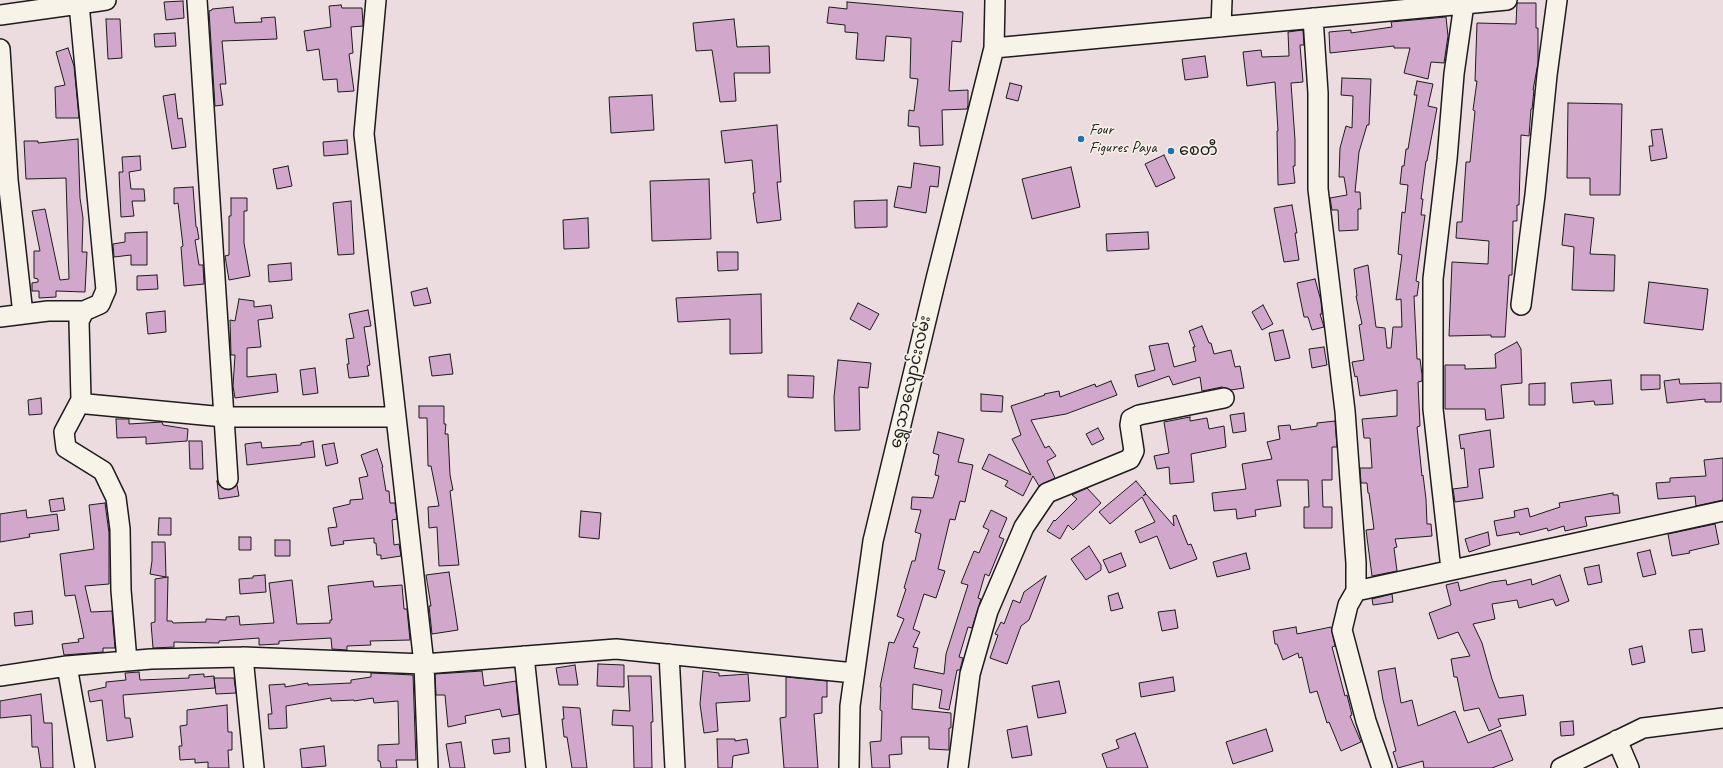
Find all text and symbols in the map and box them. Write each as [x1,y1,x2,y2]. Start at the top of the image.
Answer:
place label: Four Figures Paya [1089,120,1157,158]
marker: Four Figures Paya [1076,134,1086,144]
place label: စေတီ [1179,141,1218,161]
marker: စေတီ [1166,146,1176,156]
street label: ရွှေသာလျောင်းလမ်း [886,314,936,450]

